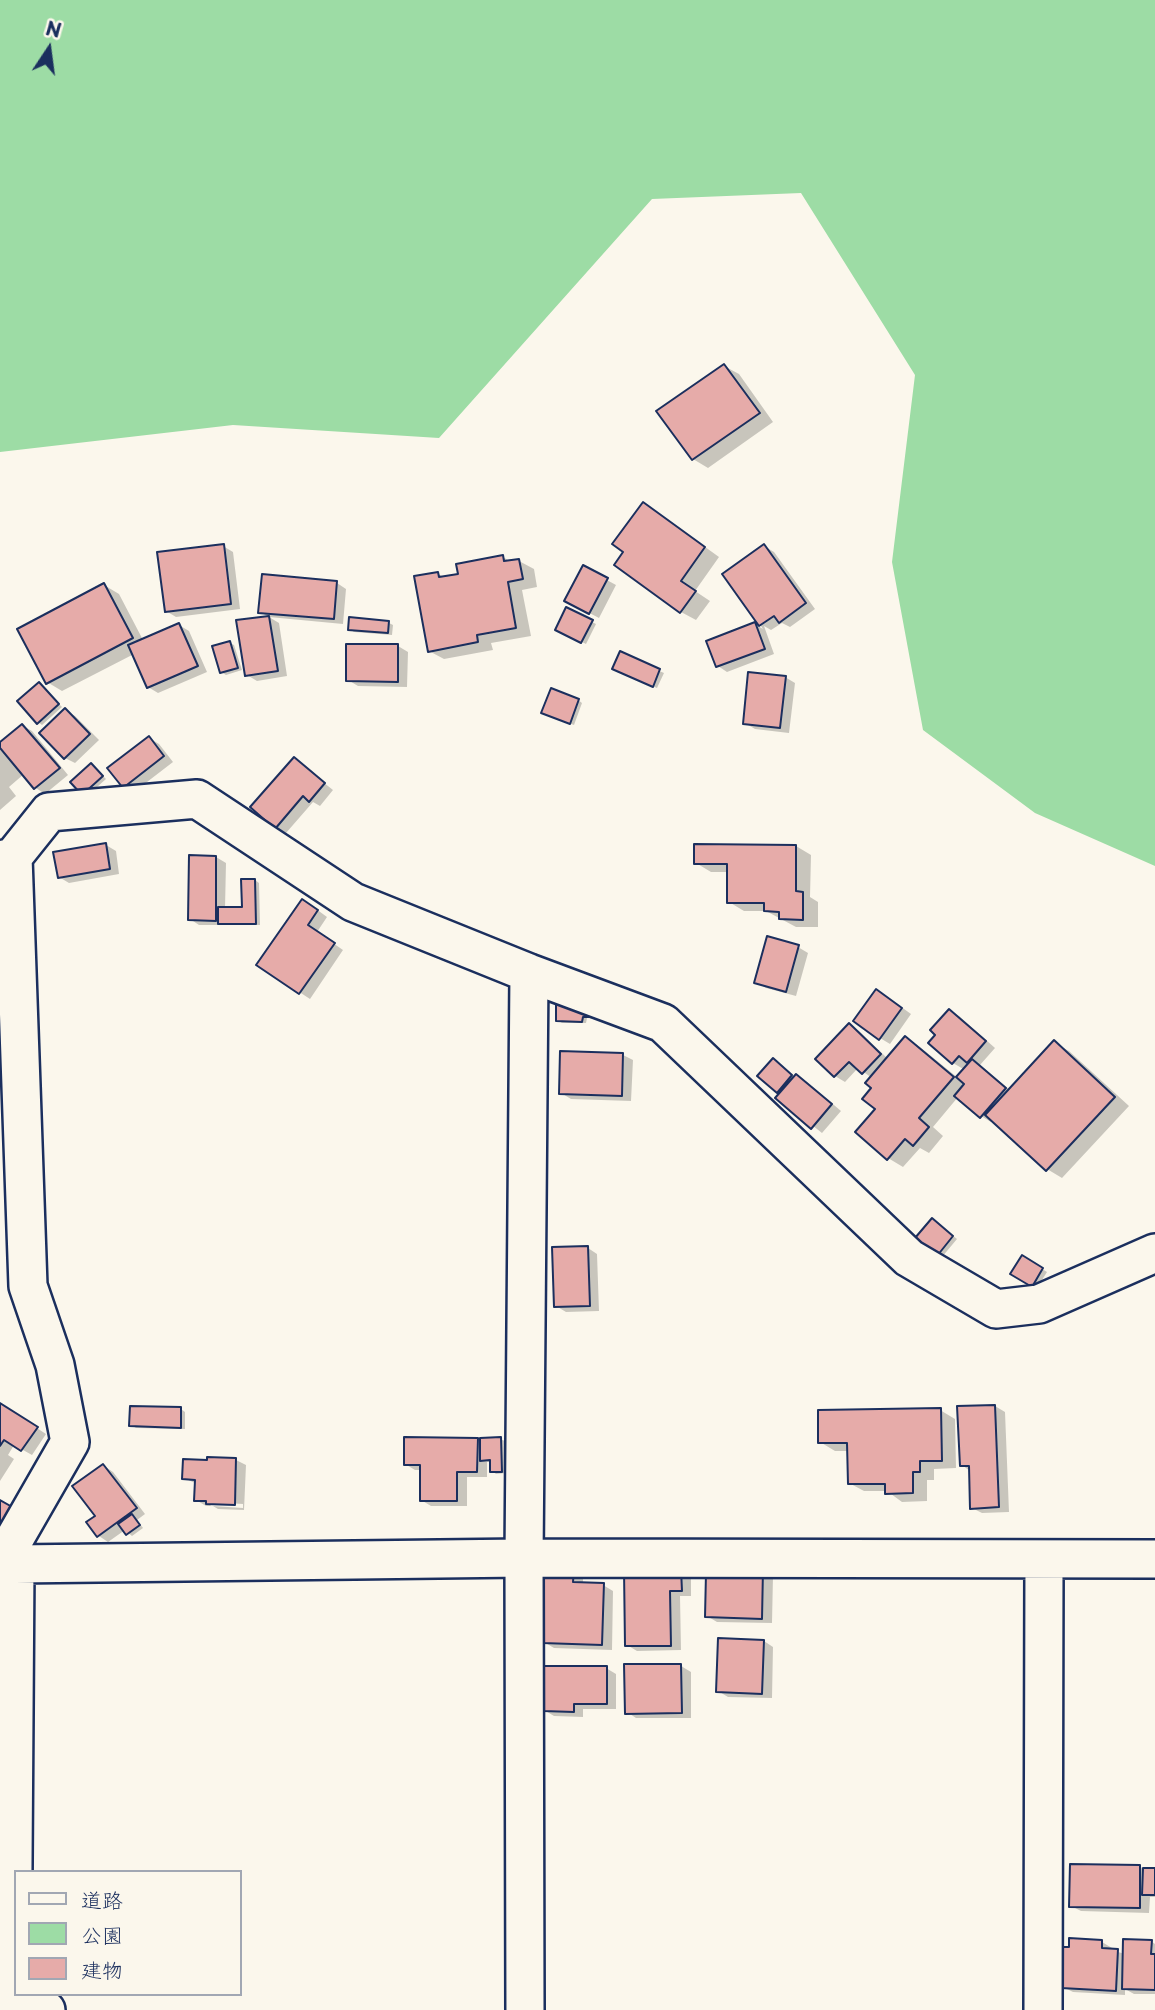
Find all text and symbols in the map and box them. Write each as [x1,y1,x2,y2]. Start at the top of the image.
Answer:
text: N [43,13,64,44]
north arrow [14,14,84,84]
legend [14,1870,242,1996]
text: 道路 [81,1883,123,1915]
text: 公園 [81,1918,123,1950]
text: 建物 [81,1953,123,1985]

